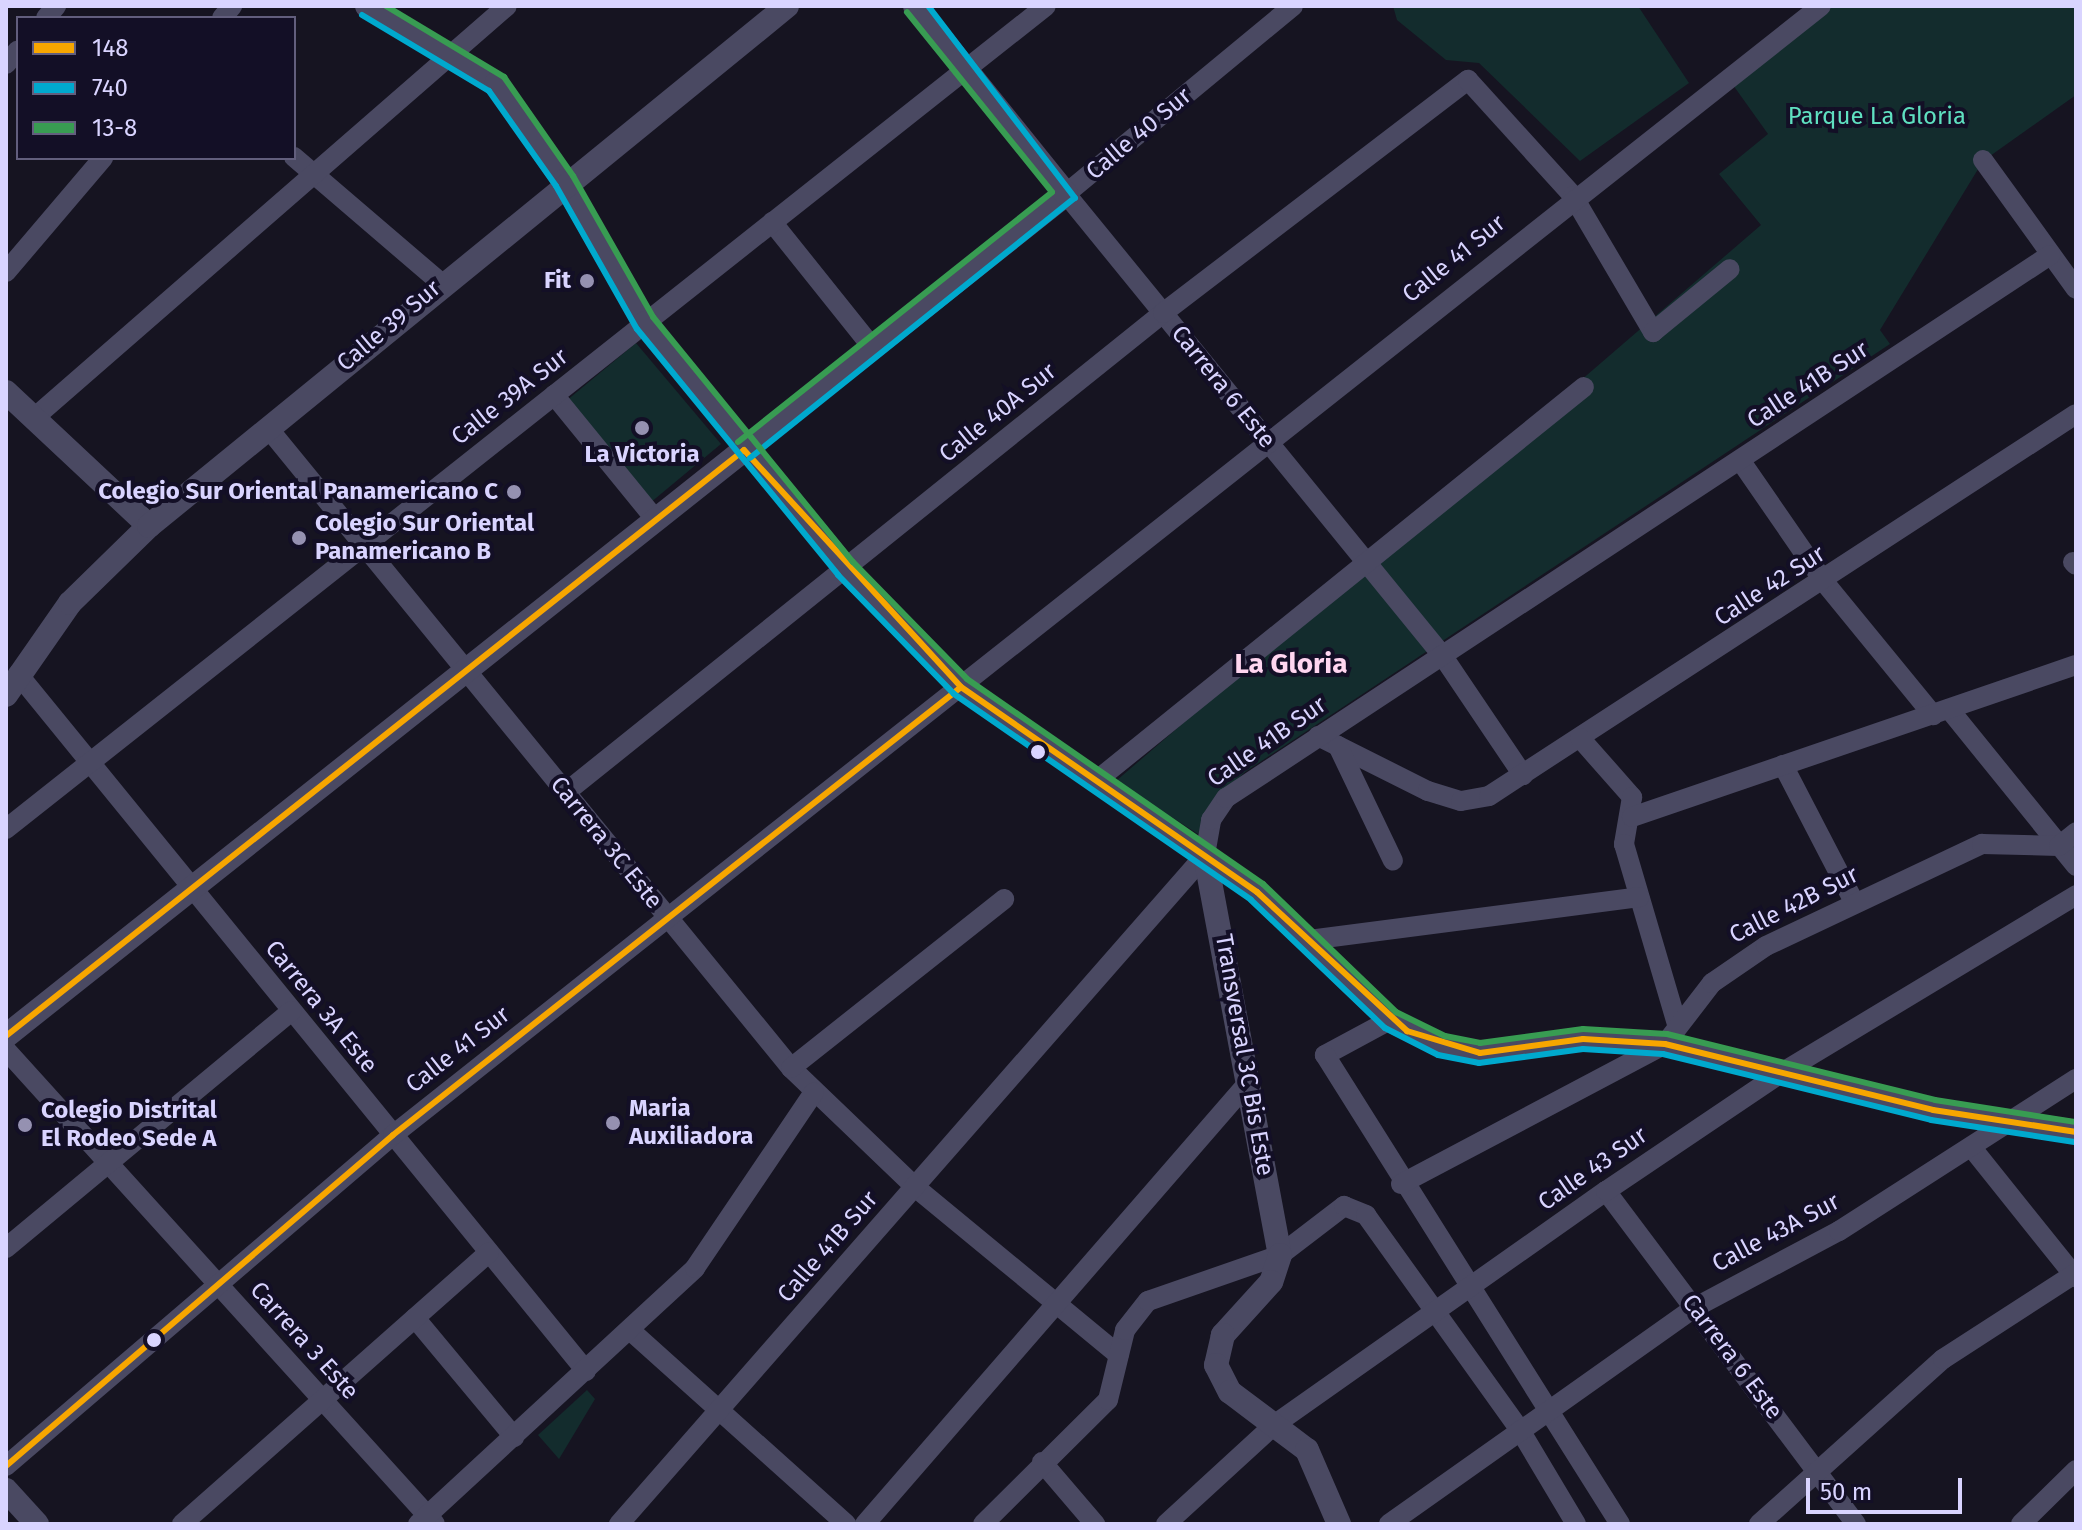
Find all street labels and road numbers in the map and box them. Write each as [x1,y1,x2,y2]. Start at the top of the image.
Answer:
street label: Calle 40 Sur [1081,82,1197,186]
street label: Calle 41 Sur [1397,209,1511,309]
street label: Calle 39 Sur [331,274,447,378]
street label: Carrera 6 Este [1165,320,1281,454]
street label: Calle 41B Sur [1742,335,1874,435]
street label: Calle 39A Sur [446,343,574,451]
street label: Calle 40A Sur [934,357,1062,469]
street label: Calle 42 Sur [1709,540,1831,632]
street label: Calle 41B Sur [1202,691,1332,793]
street label: Carrera 3C Este [544,771,668,915]
street label: Calle 42B Sur [1725,860,1863,950]
street label: Transversal 3C Bis Este [1209,932,1279,1178]
street label: Carrera 3A Este [259,935,383,1079]
street label: Calle 41 Sur [400,1001,516,1099]
street label: Calle 43 Sur [1533,1121,1653,1217]
street label: Calle 41B Sur [772,1185,884,1309]
street label: Calle 43A Sur [1707,1187,1845,1279]
street label: Carrera 3 Este [244,1276,364,1406]
street label: Carrera 6 Este [1676,1289,1788,1425]

